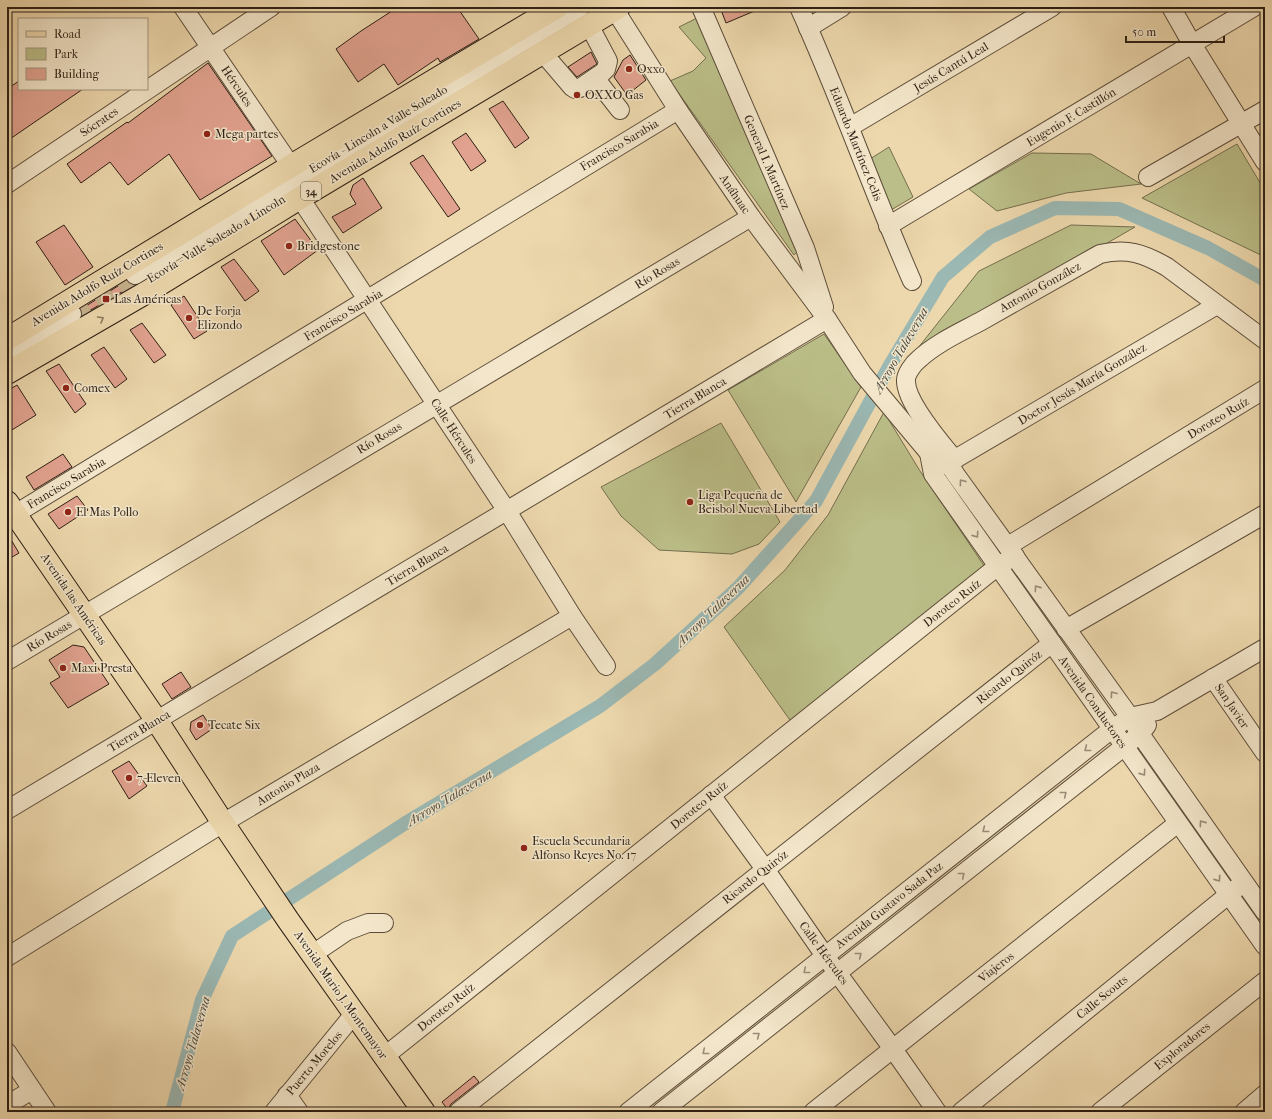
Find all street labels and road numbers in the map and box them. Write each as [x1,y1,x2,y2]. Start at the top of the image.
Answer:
street label: Jesús Cantú Leal [910,39,991,95]
street label: Hércules [218,63,256,109]
street label: Ecovía - Lincoln a Valle Soleado [306,82,450,176]
street label: Eduardo Martínez Celis [827,85,886,204]
street label: Eugenio F. Castillón [1024,85,1118,149]
street label: Avenida Adolfo Ruíz Cortines [326,96,464,187]
street label: Sócrates [77,104,121,140]
street label: General I. Martínez [741,113,793,212]
street label: Francisco Sarabia [577,116,661,174]
street label: Anáhuac [716,171,753,216]
road number: 34 [301,182,321,200]
street label: Ecovía - Valle Soleado a Lincoln [144,192,288,286]
street label: Avenida Adolfo Ruíz Cortines [28,239,166,330]
street label: Río Rosas [632,254,682,292]
street label: Antonio González [996,259,1084,316]
street label: Francisco Sarabia [301,286,385,344]
street label: Doctor Jesús María González [1015,340,1149,428]
street label: Tierra Blanca [661,374,729,422]
street label: Doroteo Ruíz [1185,394,1252,442]
street label: Calle Hércules [428,396,481,467]
street label: Río Rosas [354,419,404,457]
street label: Francisco Sarabia [24,454,108,512]
street label: Tierra Blanca [383,541,451,589]
street label: Avenida las Américas [38,550,110,648]
street label: Doroteo Ruíz [920,576,984,630]
street label: Río Rosas [24,617,74,655]
street label: Ricardo Quiróz [974,647,1045,707]
street label: Avenida Conductores [1055,652,1130,751]
street label: San Javier [1212,681,1253,732]
street label: Tierra Blanca [105,707,173,755]
street label: Antonio Plaza [253,759,322,809]
street label: Doroteo Ruíz [668,777,731,832]
street label: Ricardo Quiróz [720,847,791,907]
street label: Avenida Gustavo Sada Paz [832,858,946,952]
street label: Calle Hércules [796,919,852,988]
street label: Avenida Mario J. Montemayor [291,927,391,1063]
street label: Viajeros [975,948,1017,986]
street label: Calle Scouts [1074,972,1131,1022]
street label: Doroteo Ruíz [415,979,478,1034]
street label: Exploradores [1151,1019,1213,1073]
street label: Puerto Morelos [283,1028,345,1098]

